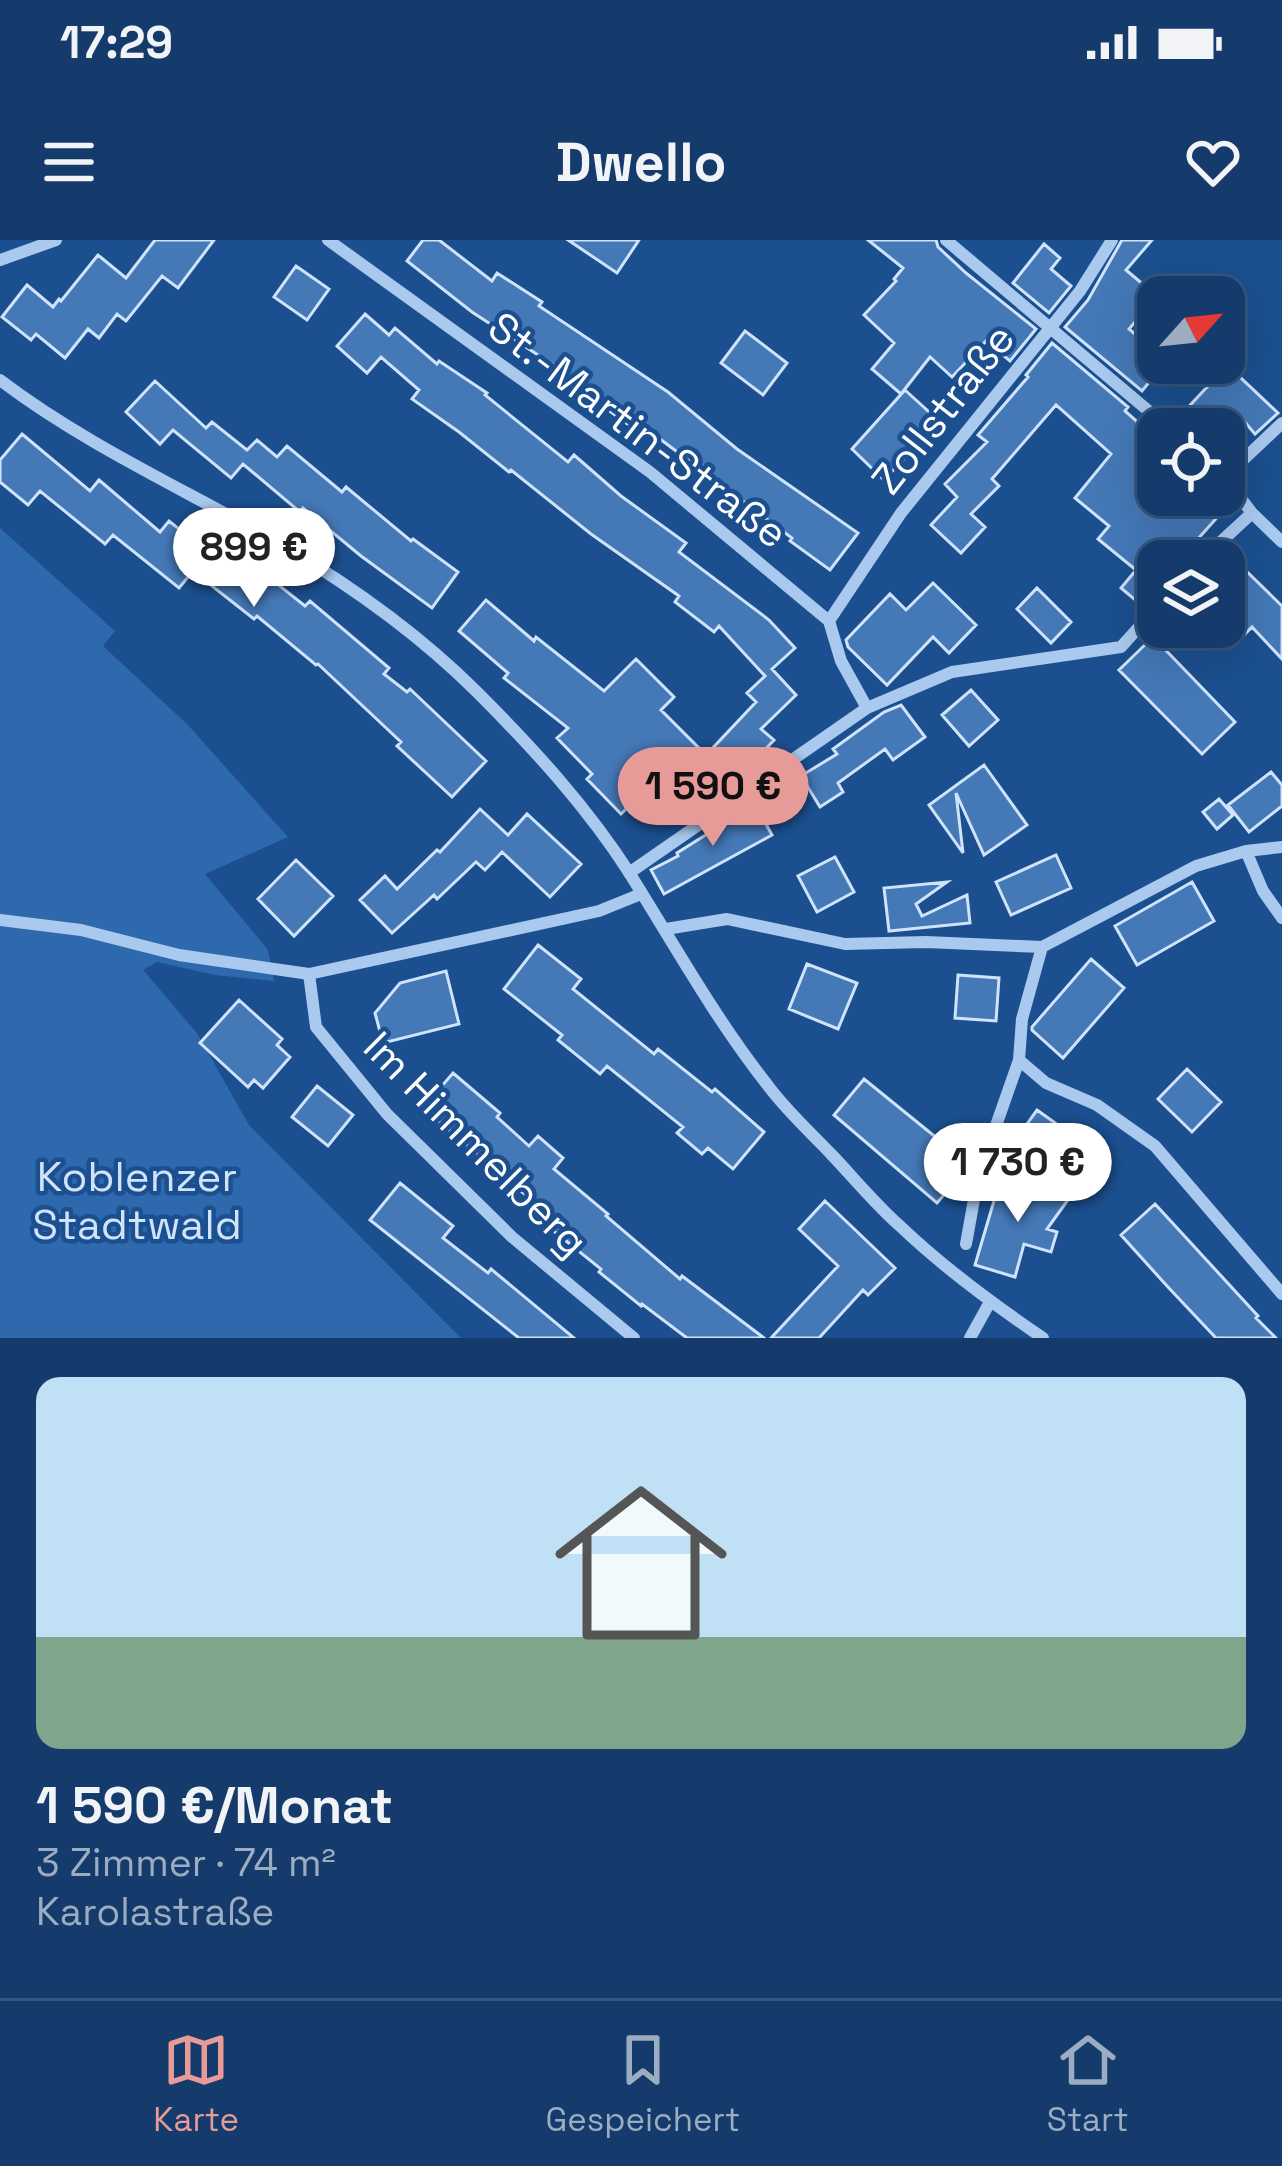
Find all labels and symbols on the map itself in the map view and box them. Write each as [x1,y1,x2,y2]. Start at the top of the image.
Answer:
north arrow [1137,276,1245,384]
street label: St.-Martin-Straße [478,300,798,560]
street label: Zollstraße [860,313,1026,505]
pin: 899 € [170,508,338,610]
pin: 1 590 € [602,747,824,849]
street label: Im Himmelberg [352,1020,600,1268]
pin: 1 730 € [907,1123,1129,1225]
park label: Koblenzer Stadtwald [32,1150,242,1251]

